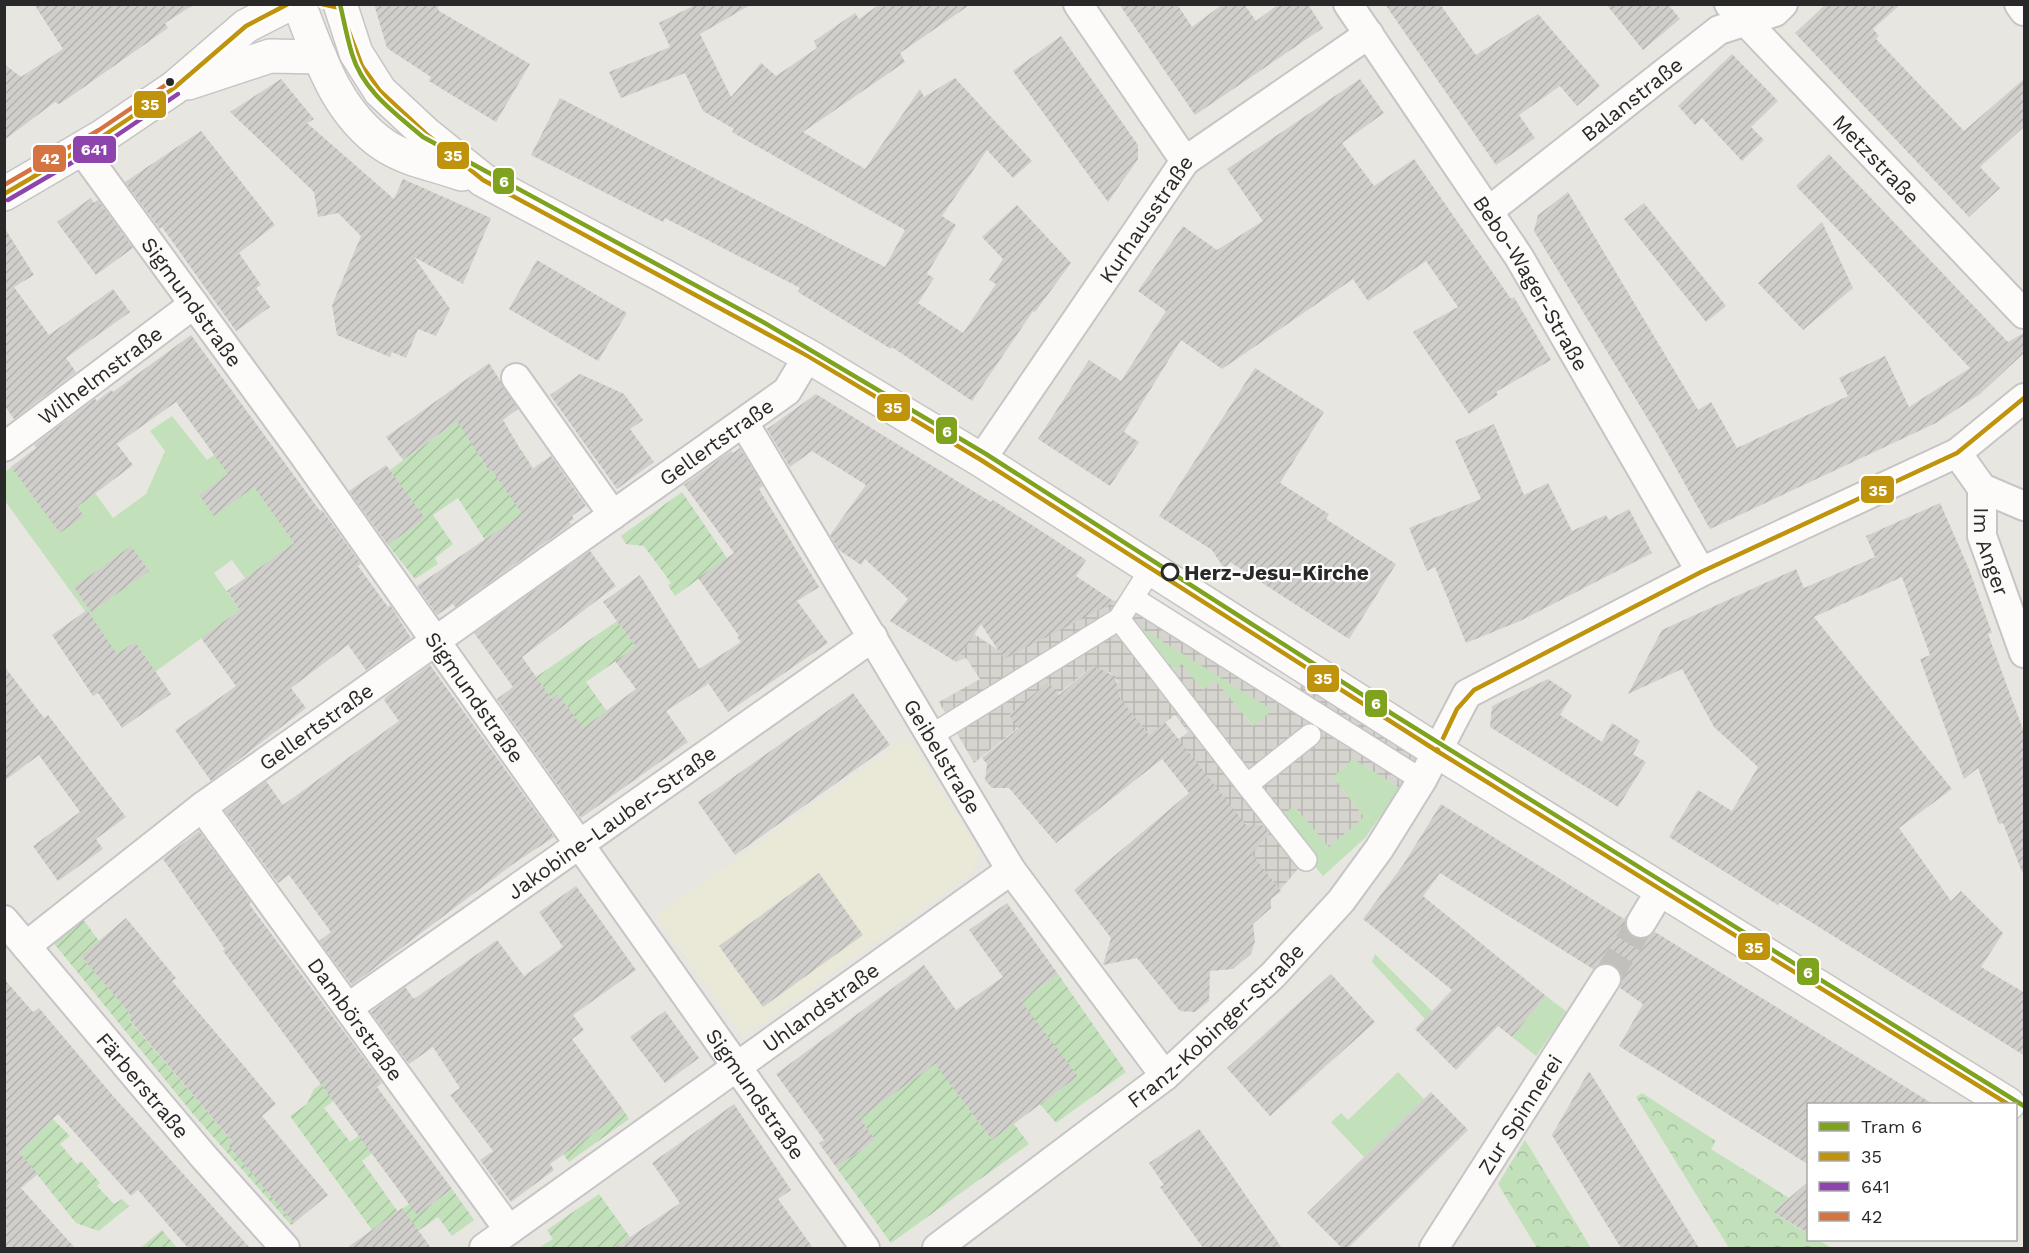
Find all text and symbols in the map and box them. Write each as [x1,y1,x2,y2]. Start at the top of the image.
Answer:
street label: Balanstraße [1576,51,1687,146]
unlabelled marker [164,76,176,88]
line badge: 35 [133,90,167,119]
text: 35 [141,95,159,114]
street label: Metzstraße [1828,109,1925,209]
line badge: 641 [72,135,117,164]
text: 641 [81,140,107,159]
line badge: 35 [436,141,470,170]
line badge: 42 [32,144,67,173]
text: 35 [444,146,462,165]
text: 42 [40,149,60,168]
street label: Kurhausstraße [1093,150,1198,287]
line badge: 6 [492,167,515,195]
text: 6 [499,172,509,191]
street label: Bebo-Wager-Straße [1468,190,1594,375]
street label: Sigmundstraße [137,232,248,372]
street label: Wilhelmstraße [33,320,167,430]
street label: Gellertstraße [654,392,778,491]
line badge: 35 [876,393,911,422]
text: 35 [884,398,902,417]
line badge: 6 [935,416,958,445]
text: 6 [942,422,952,441]
line badge: 35 [1860,475,1895,504]
text: 35 [1869,481,1887,500]
street label: Im Anger [1969,507,2015,600]
place label: Herz-Jesu-Kirche [1184,560,1369,585]
marker: Herz-Jesu-Kirche [1161,563,1179,581]
street label: Sigmundstraße [420,627,530,767]
line badge: 35 [1306,664,1340,693]
text: 35 [1314,669,1332,688]
street label: Gellertstraße [254,677,378,775]
line badge: 6 [1364,689,1388,718]
street label: Geibelstraße [899,694,987,818]
text: 6 [1371,694,1381,713]
street label: Jakobine-Lauber-Straße [502,740,720,904]
line badge: 35 [1737,932,1771,961]
street label: Franz-Kobinger-Straße [1122,938,1309,1113]
text: 35 [1745,938,1763,957]
street label: Dambörstraße [303,953,409,1086]
street label: Uhlandstraße [757,956,884,1057]
line badge: 6 [1796,957,1820,986]
text: 6 [1803,963,1813,982]
street label: Sigmundstraße [701,1023,811,1164]
street label: Färberstraße [92,1027,195,1143]
street label: Zur Spinnerei [1472,1049,1567,1179]
legend [1807,1103,2017,1241]
text: Tram 6 [1861,1116,1922,1137]
text: 35 [1861,1146,1882,1167]
text: 641 [1861,1176,1890,1197]
text: 42 [1861,1206,1883,1227]

